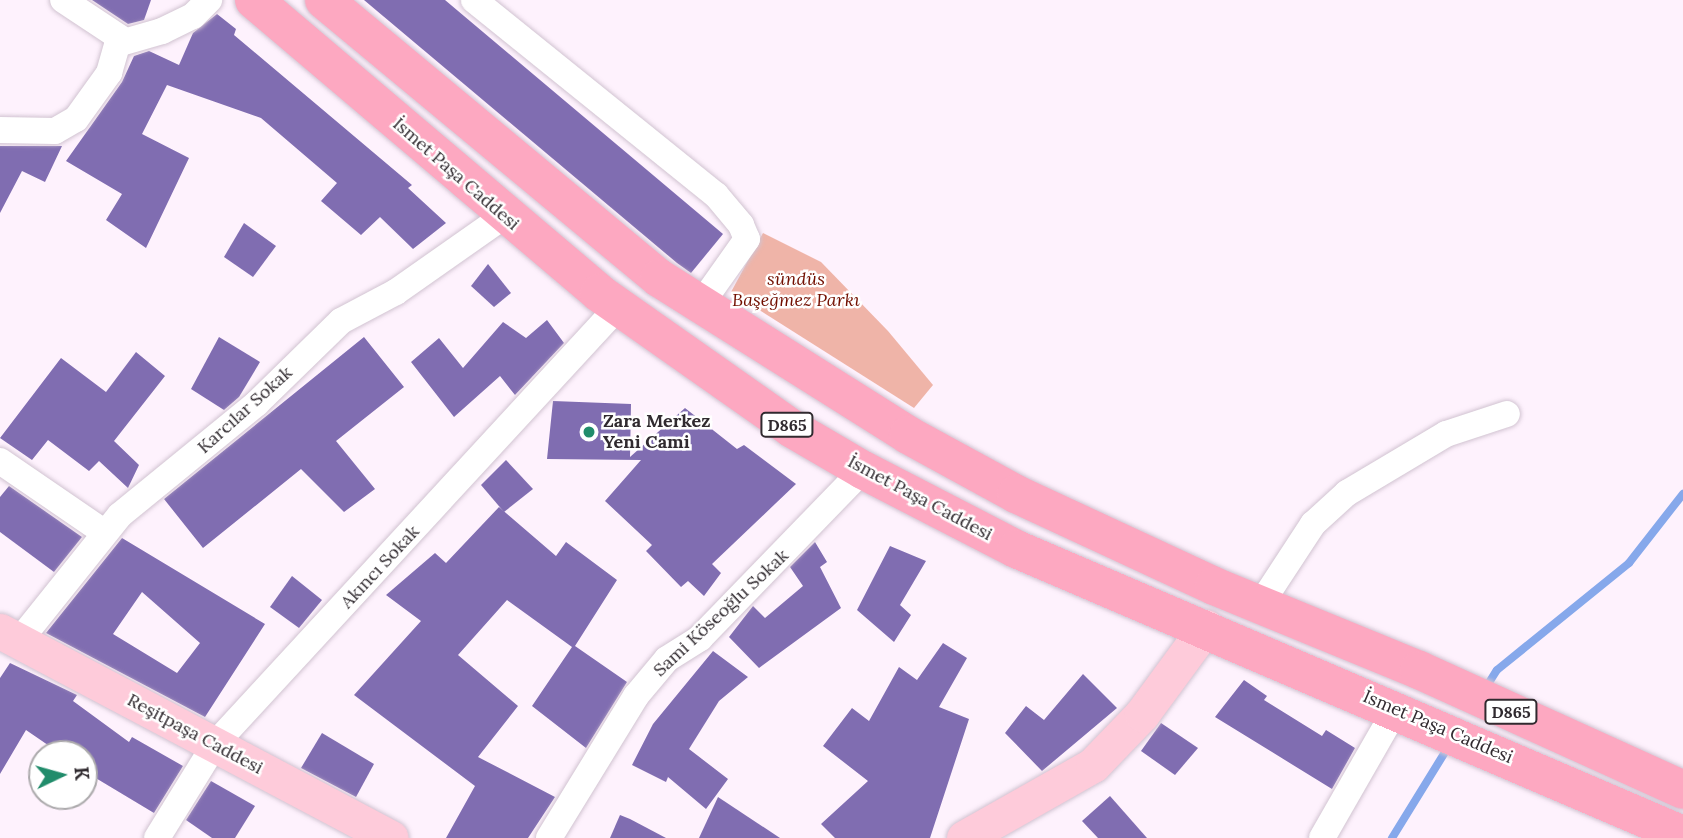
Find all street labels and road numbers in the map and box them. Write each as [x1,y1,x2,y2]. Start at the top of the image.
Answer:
street label: İsmet Paşa Caddesi [388,113,524,235]
street label: Karcılar Sokak [193,362,297,458]
road number: D865 [759,412,815,438]
street label: İsmet Paşa Caddesi [844,451,996,545]
street label: Akıncı Sokak [336,521,424,613]
street label: Sami Köseoğlu Sokak [649,545,793,681]
street label: İsmet Paşa Caddesi [1360,686,1516,768]
street label: Reşitpaşa Caddesi [123,689,267,779]
road number: D865 [1483,699,1539,724]

